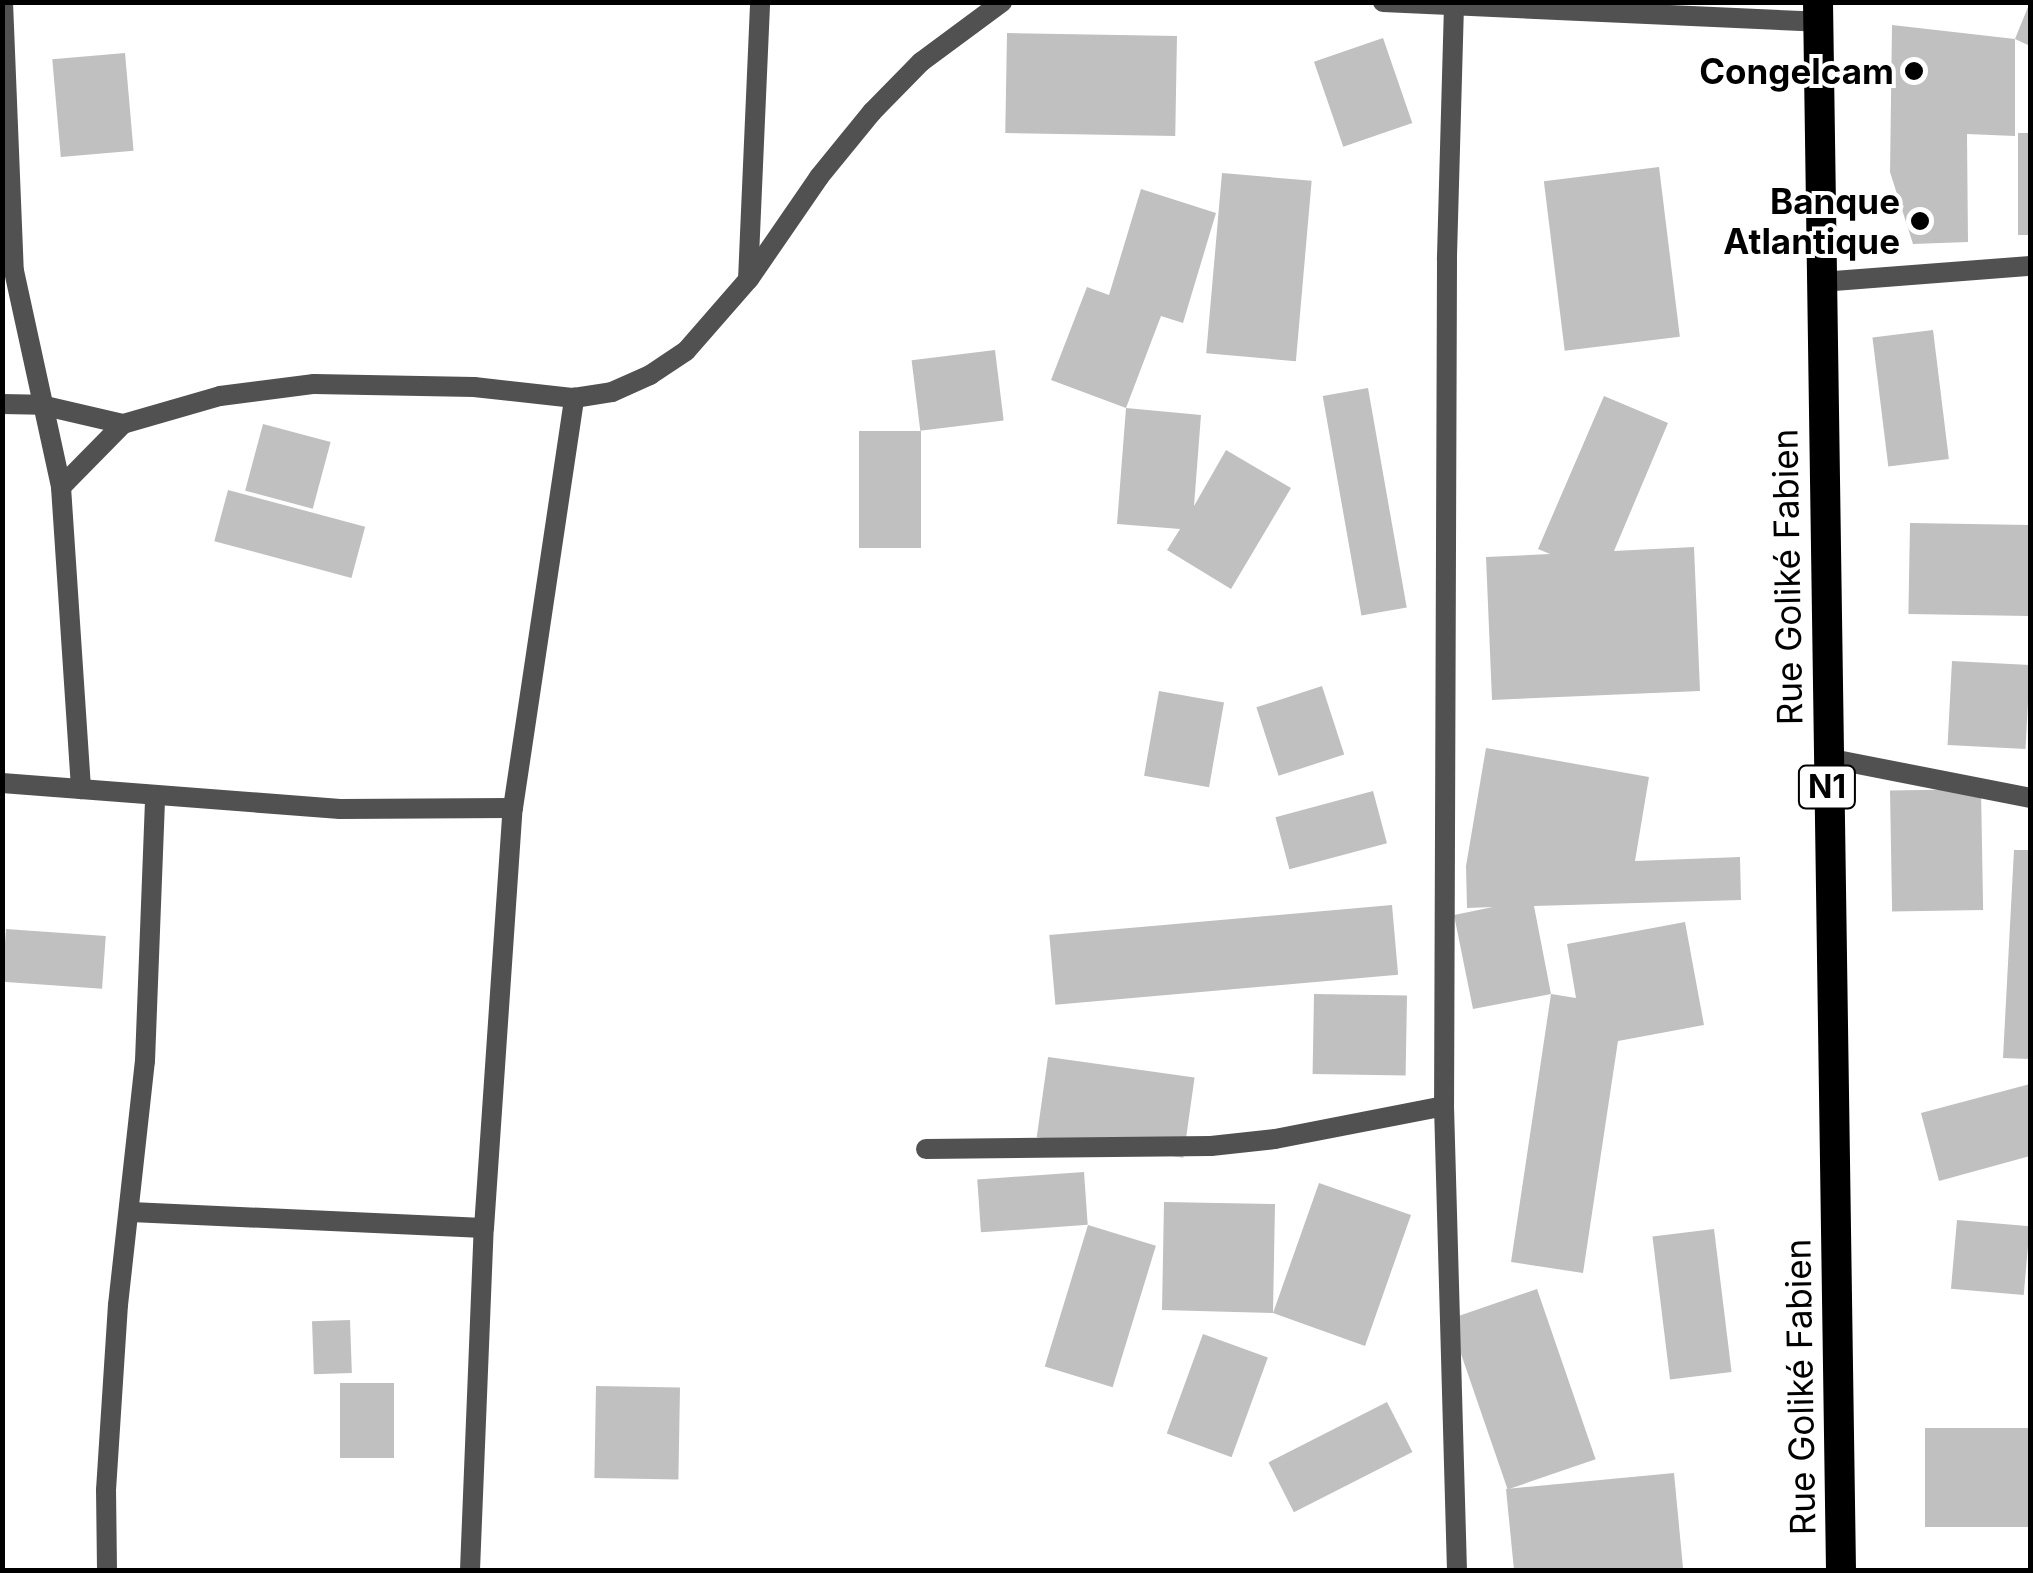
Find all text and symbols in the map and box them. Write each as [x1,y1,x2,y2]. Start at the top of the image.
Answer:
place label: Congelcam [1699,50,1894,92]
marker: Congelcam [1903,60,1925,82]
place label: Banque Atlantique [1723,180,1900,262]
marker: Banque Atlantique [1909,210,1931,232]
street label: Rue Goliké Fabien [1763,428,1811,726]
road number: N1 [1797,760,1857,814]
street label: Rue Goliké Fabien [1776,1238,1824,1536]

